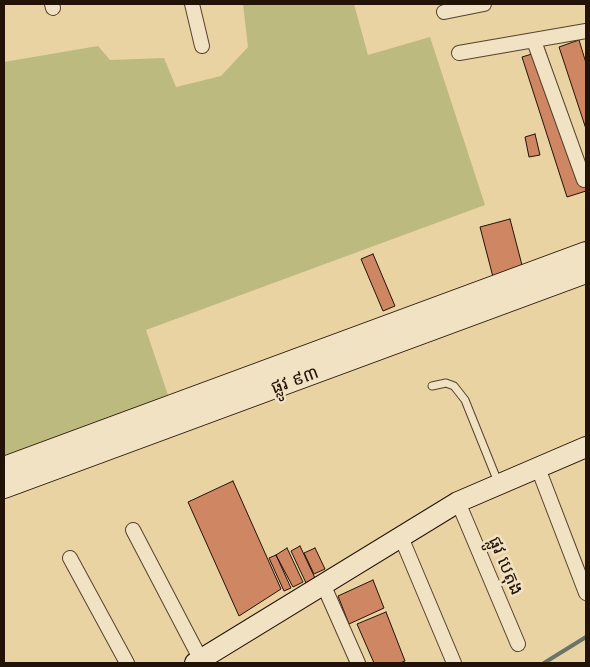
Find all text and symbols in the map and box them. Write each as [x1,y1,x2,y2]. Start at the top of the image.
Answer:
street label: ផ្លូវ ៩៣ [268,362,322,400]
street label: ផ្លូវ បេតុង [483,533,527,599]

